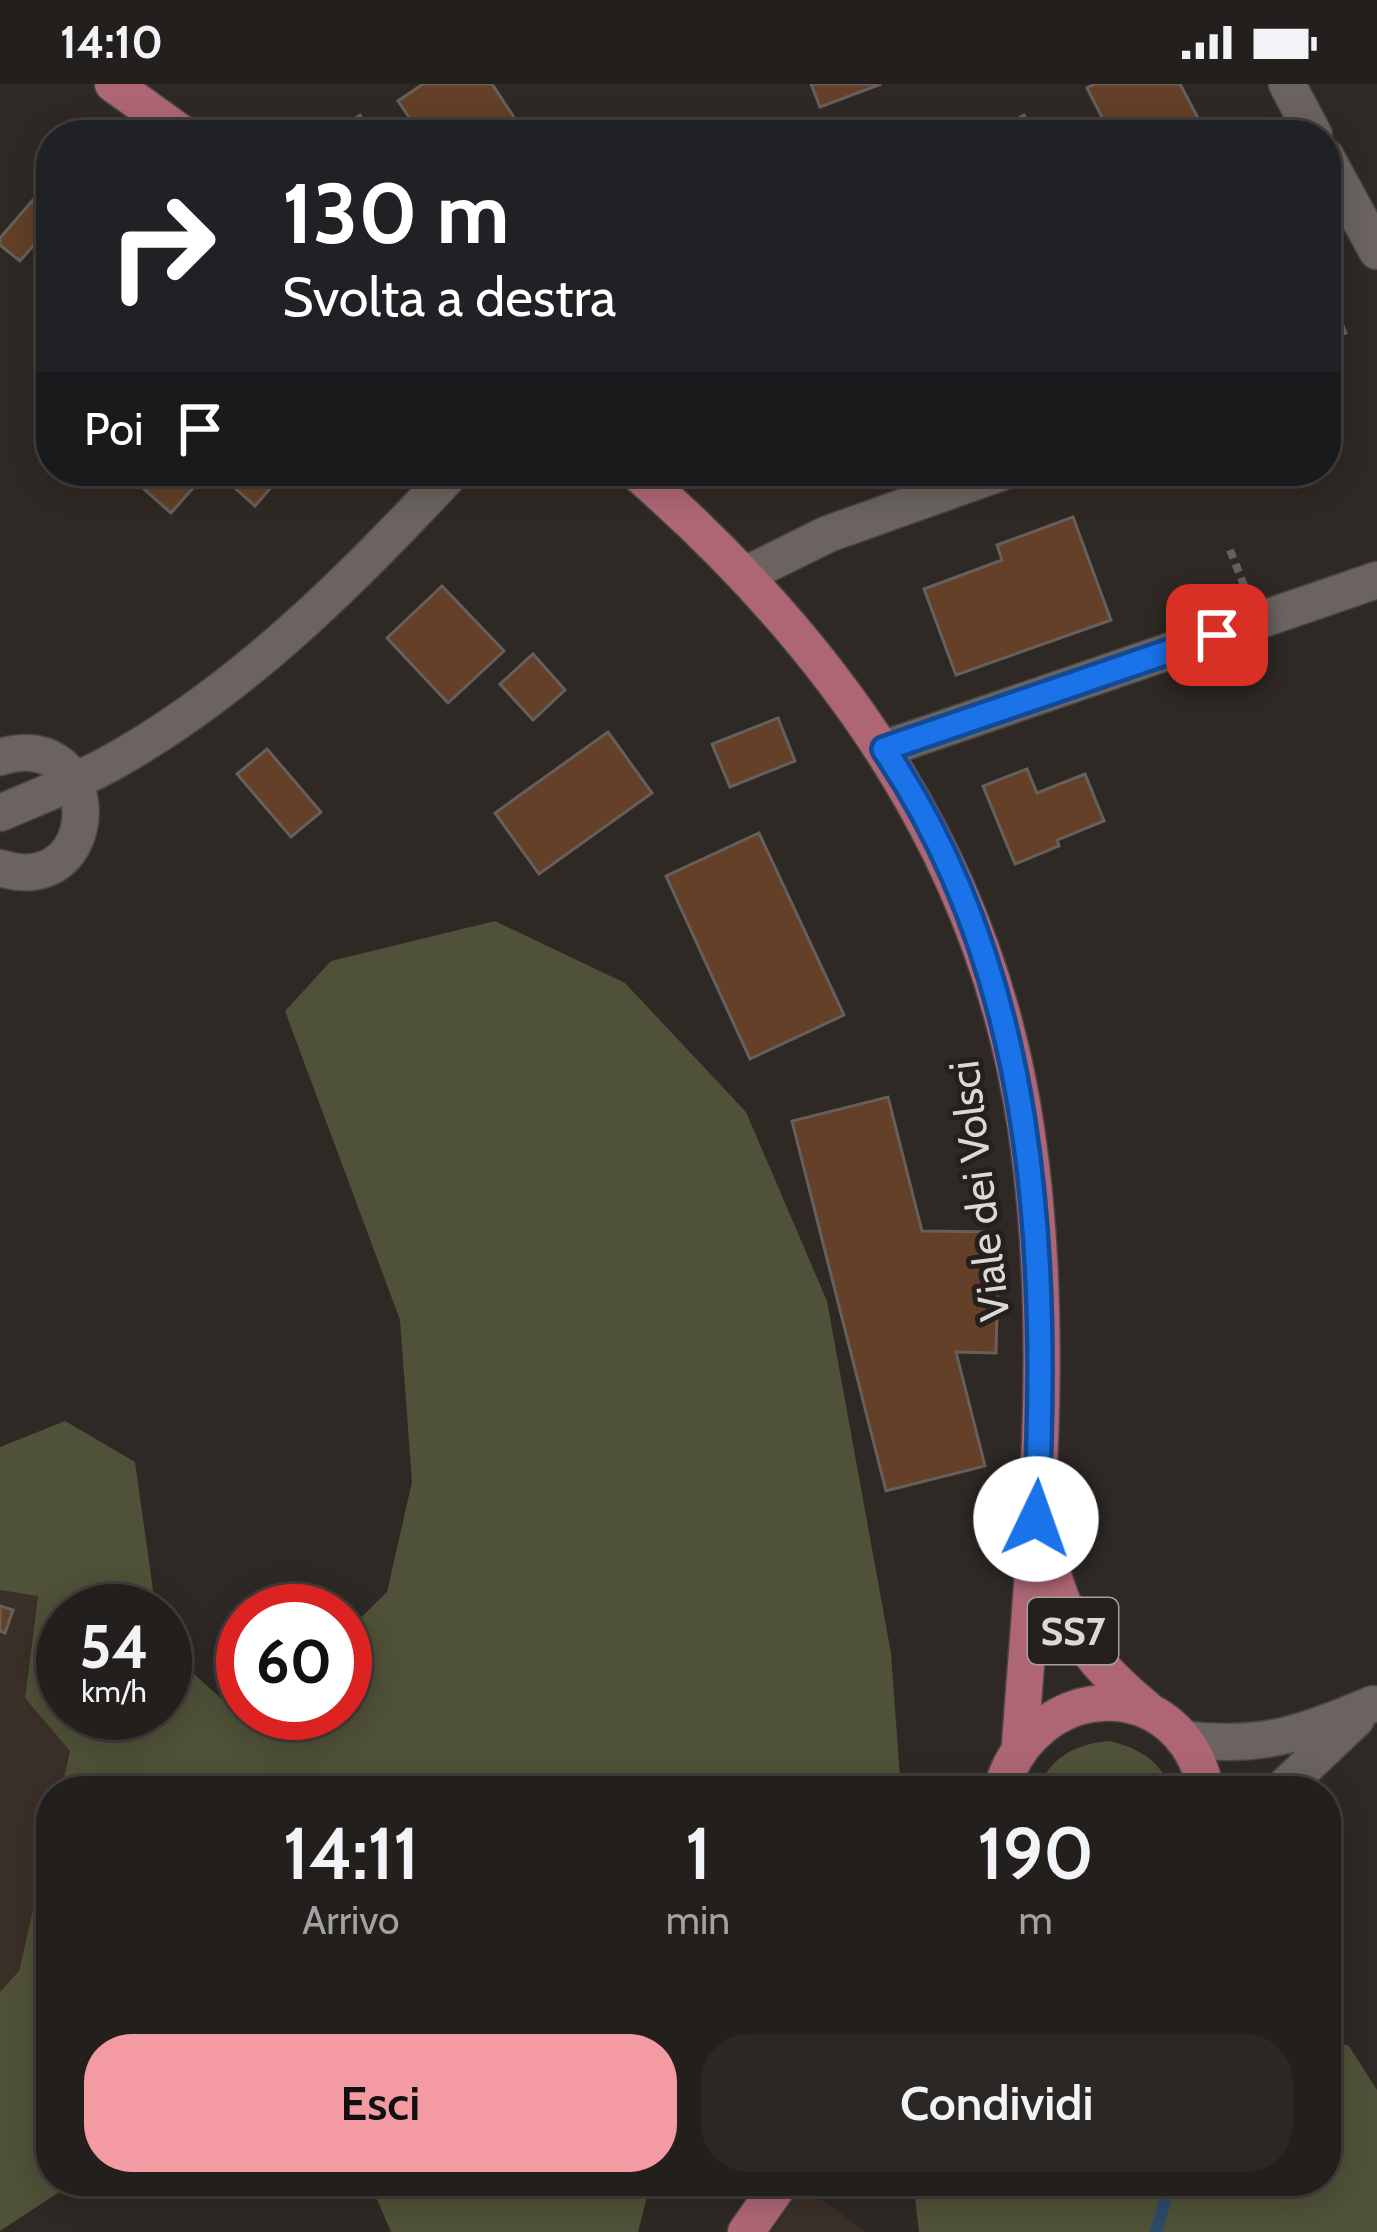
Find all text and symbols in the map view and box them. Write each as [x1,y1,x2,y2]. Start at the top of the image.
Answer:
text: 14:10 [60,15,163,69]
text: 130 m [282,162,509,264]
icon: right [84,168,240,324]
text: Svolta a destra [282,264,616,330]
icon: arrive [167,396,233,462]
text: Poi [84,402,143,456]
pin [1166,584,1268,686]
icon: arrive [1184,602,1250,668]
street label: Viale dei Volsci [937,1058,1021,1324]
position arrow [973,1456,1099,1582]
speed limit sign: 60 [216,1584,372,1740]
road number: SS7 [1028,1598,1118,1664]
text: 54 [79,1610,149,1683]
text: km/h [81,1673,147,1710]
text: 14:11 [283,1810,419,1897]
text: 1 [685,1810,711,1897]
text: 190 [977,1810,1094,1897]
text: Arrivo [302,1896,400,1944]
text: min [666,1896,730,1944]
text: m [1018,1896,1053,1944]
button: Esci [84,2034,677,2172]
button: Condividi [701,2034,1293,2172]

